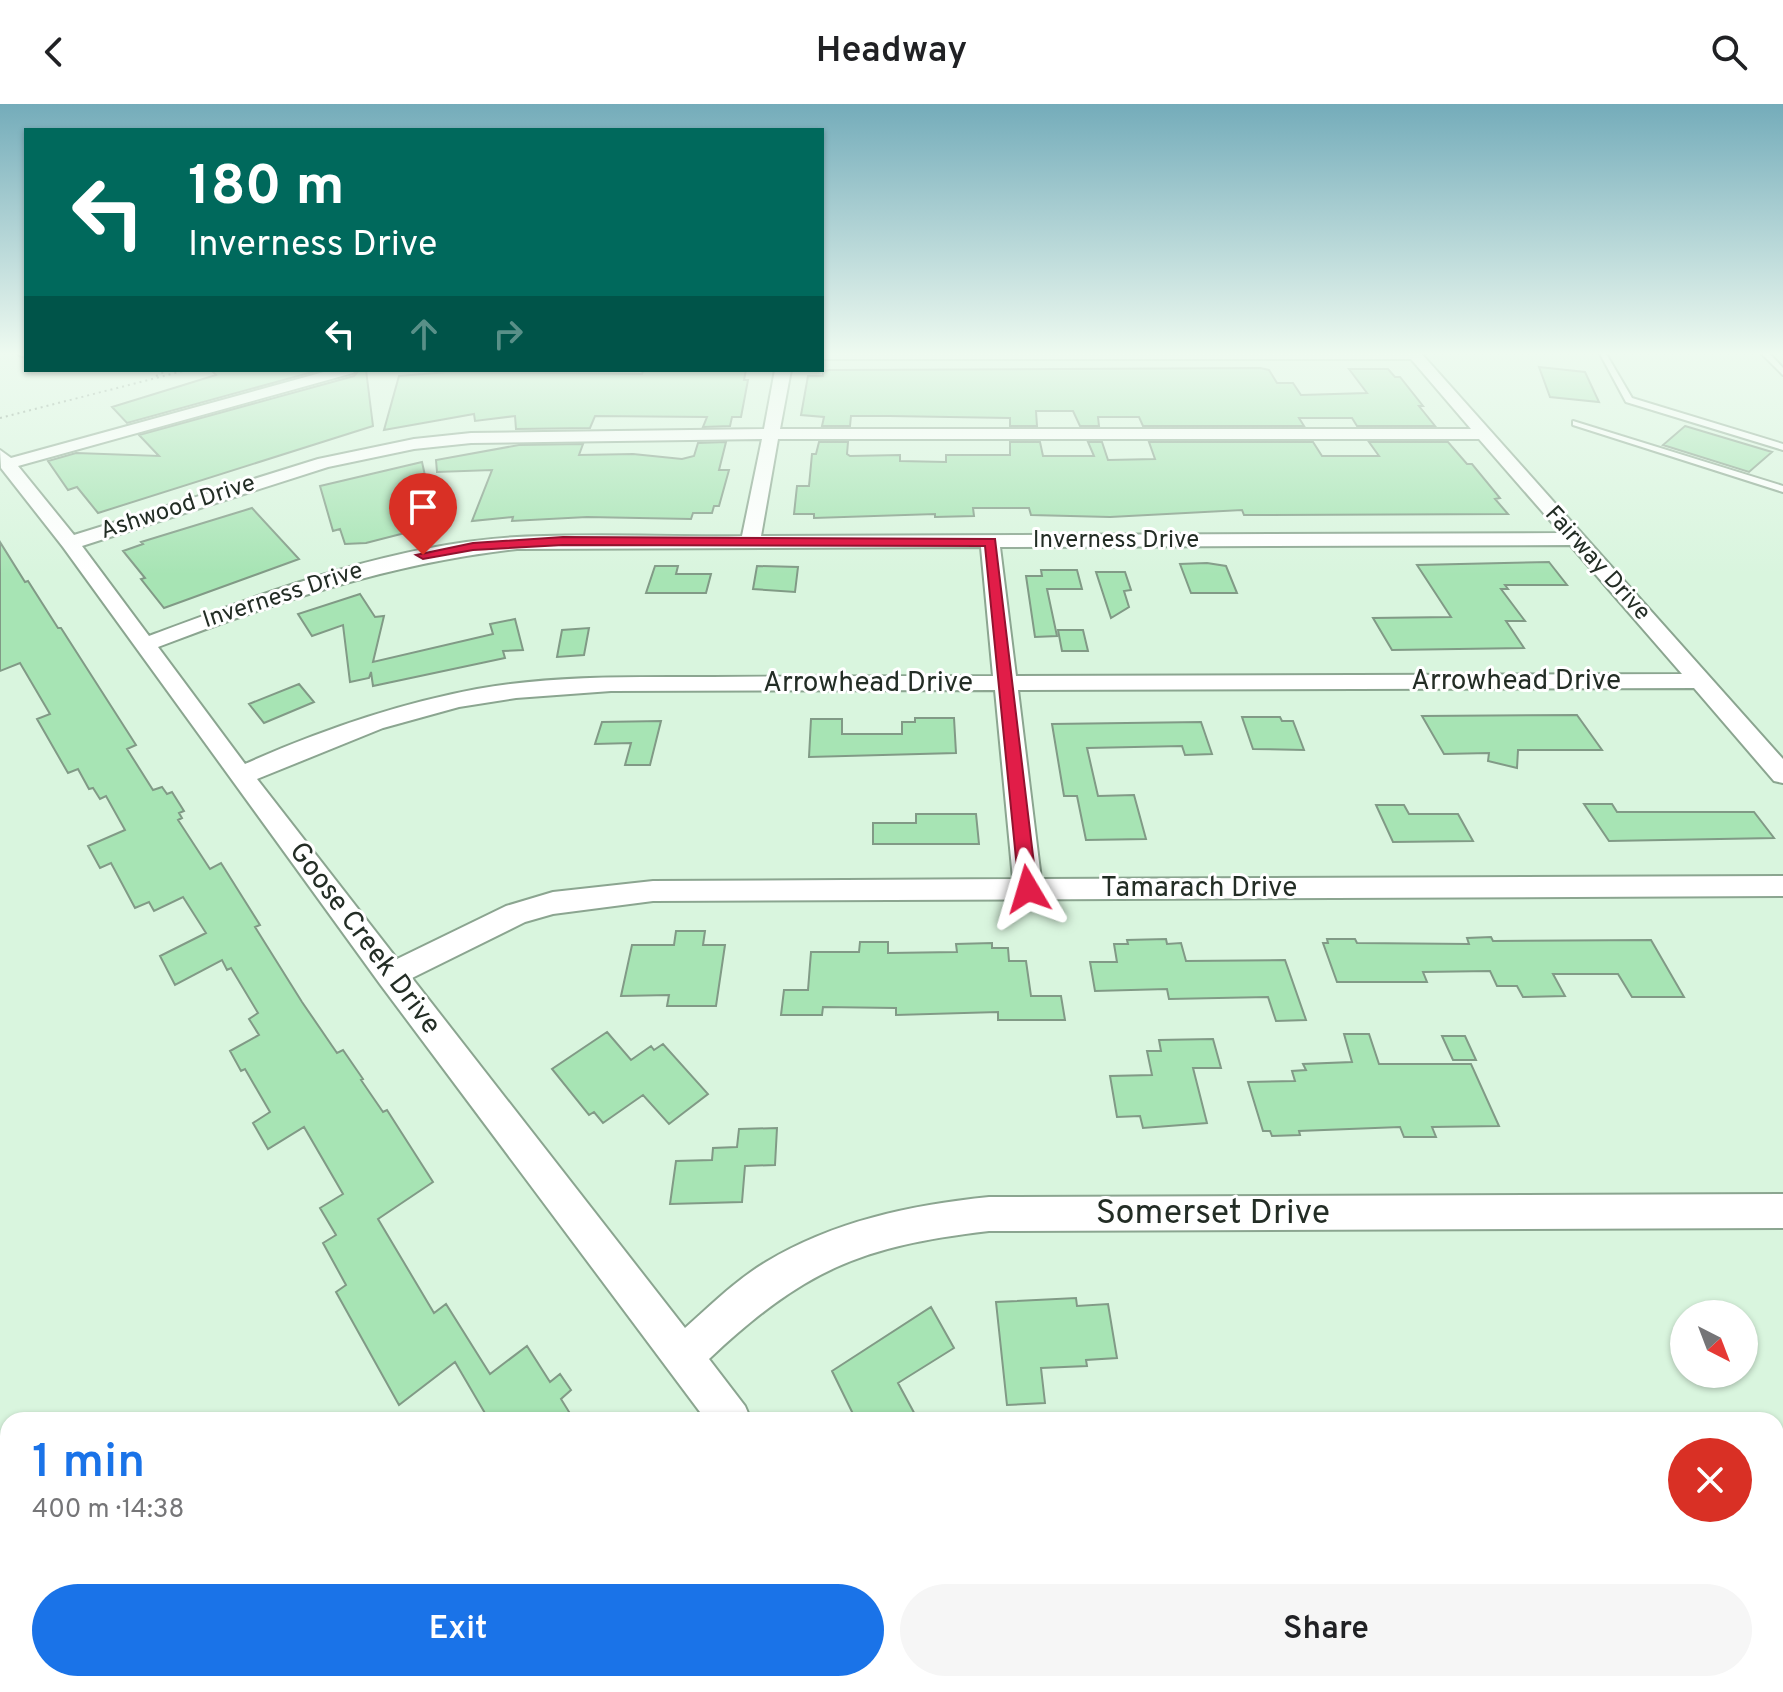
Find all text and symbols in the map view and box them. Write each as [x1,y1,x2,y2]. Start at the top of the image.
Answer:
text: Headway [816,29,967,75]
icon: back [32,30,76,74]
icon: search [1707,30,1751,74]
text: 180 m [188,154,345,224]
icon: left [56,160,160,264]
text: Inverness Drive [188,223,437,269]
icon: left [318,312,362,356]
icon: ahead [402,312,446,356]
icon: right [486,312,530,356]
street label: Ashwood Drive [97,469,259,547]
pin [389,473,457,555]
icon: arrive [401,485,445,529]
street label: Fairway Drive [1538,500,1656,628]
street label: Inverness Drive [1033,526,1199,556]
street label: Inverness Drive [199,556,367,636]
street label: Arrowhead Drive [1411,664,1621,700]
street label: Arrowhead Drive [763,666,973,702]
street label: Goose Creek Drive [280,836,448,1042]
position arrow [986,847,1070,931]
street label: Tamarach Drive [1101,871,1297,907]
street label: Somerset Drive [1096,1193,1330,1236]
north arrow [1670,1300,1758,1388]
map controls [1670,1300,1758,1388]
text: 1 min [32,1434,145,1494]
button: close [1668,1438,1752,1522]
text: 400 m · 14:38 [32,1494,184,1527]
button: Exit [32,1584,884,1676]
button: Share [900,1584,1752,1676]

